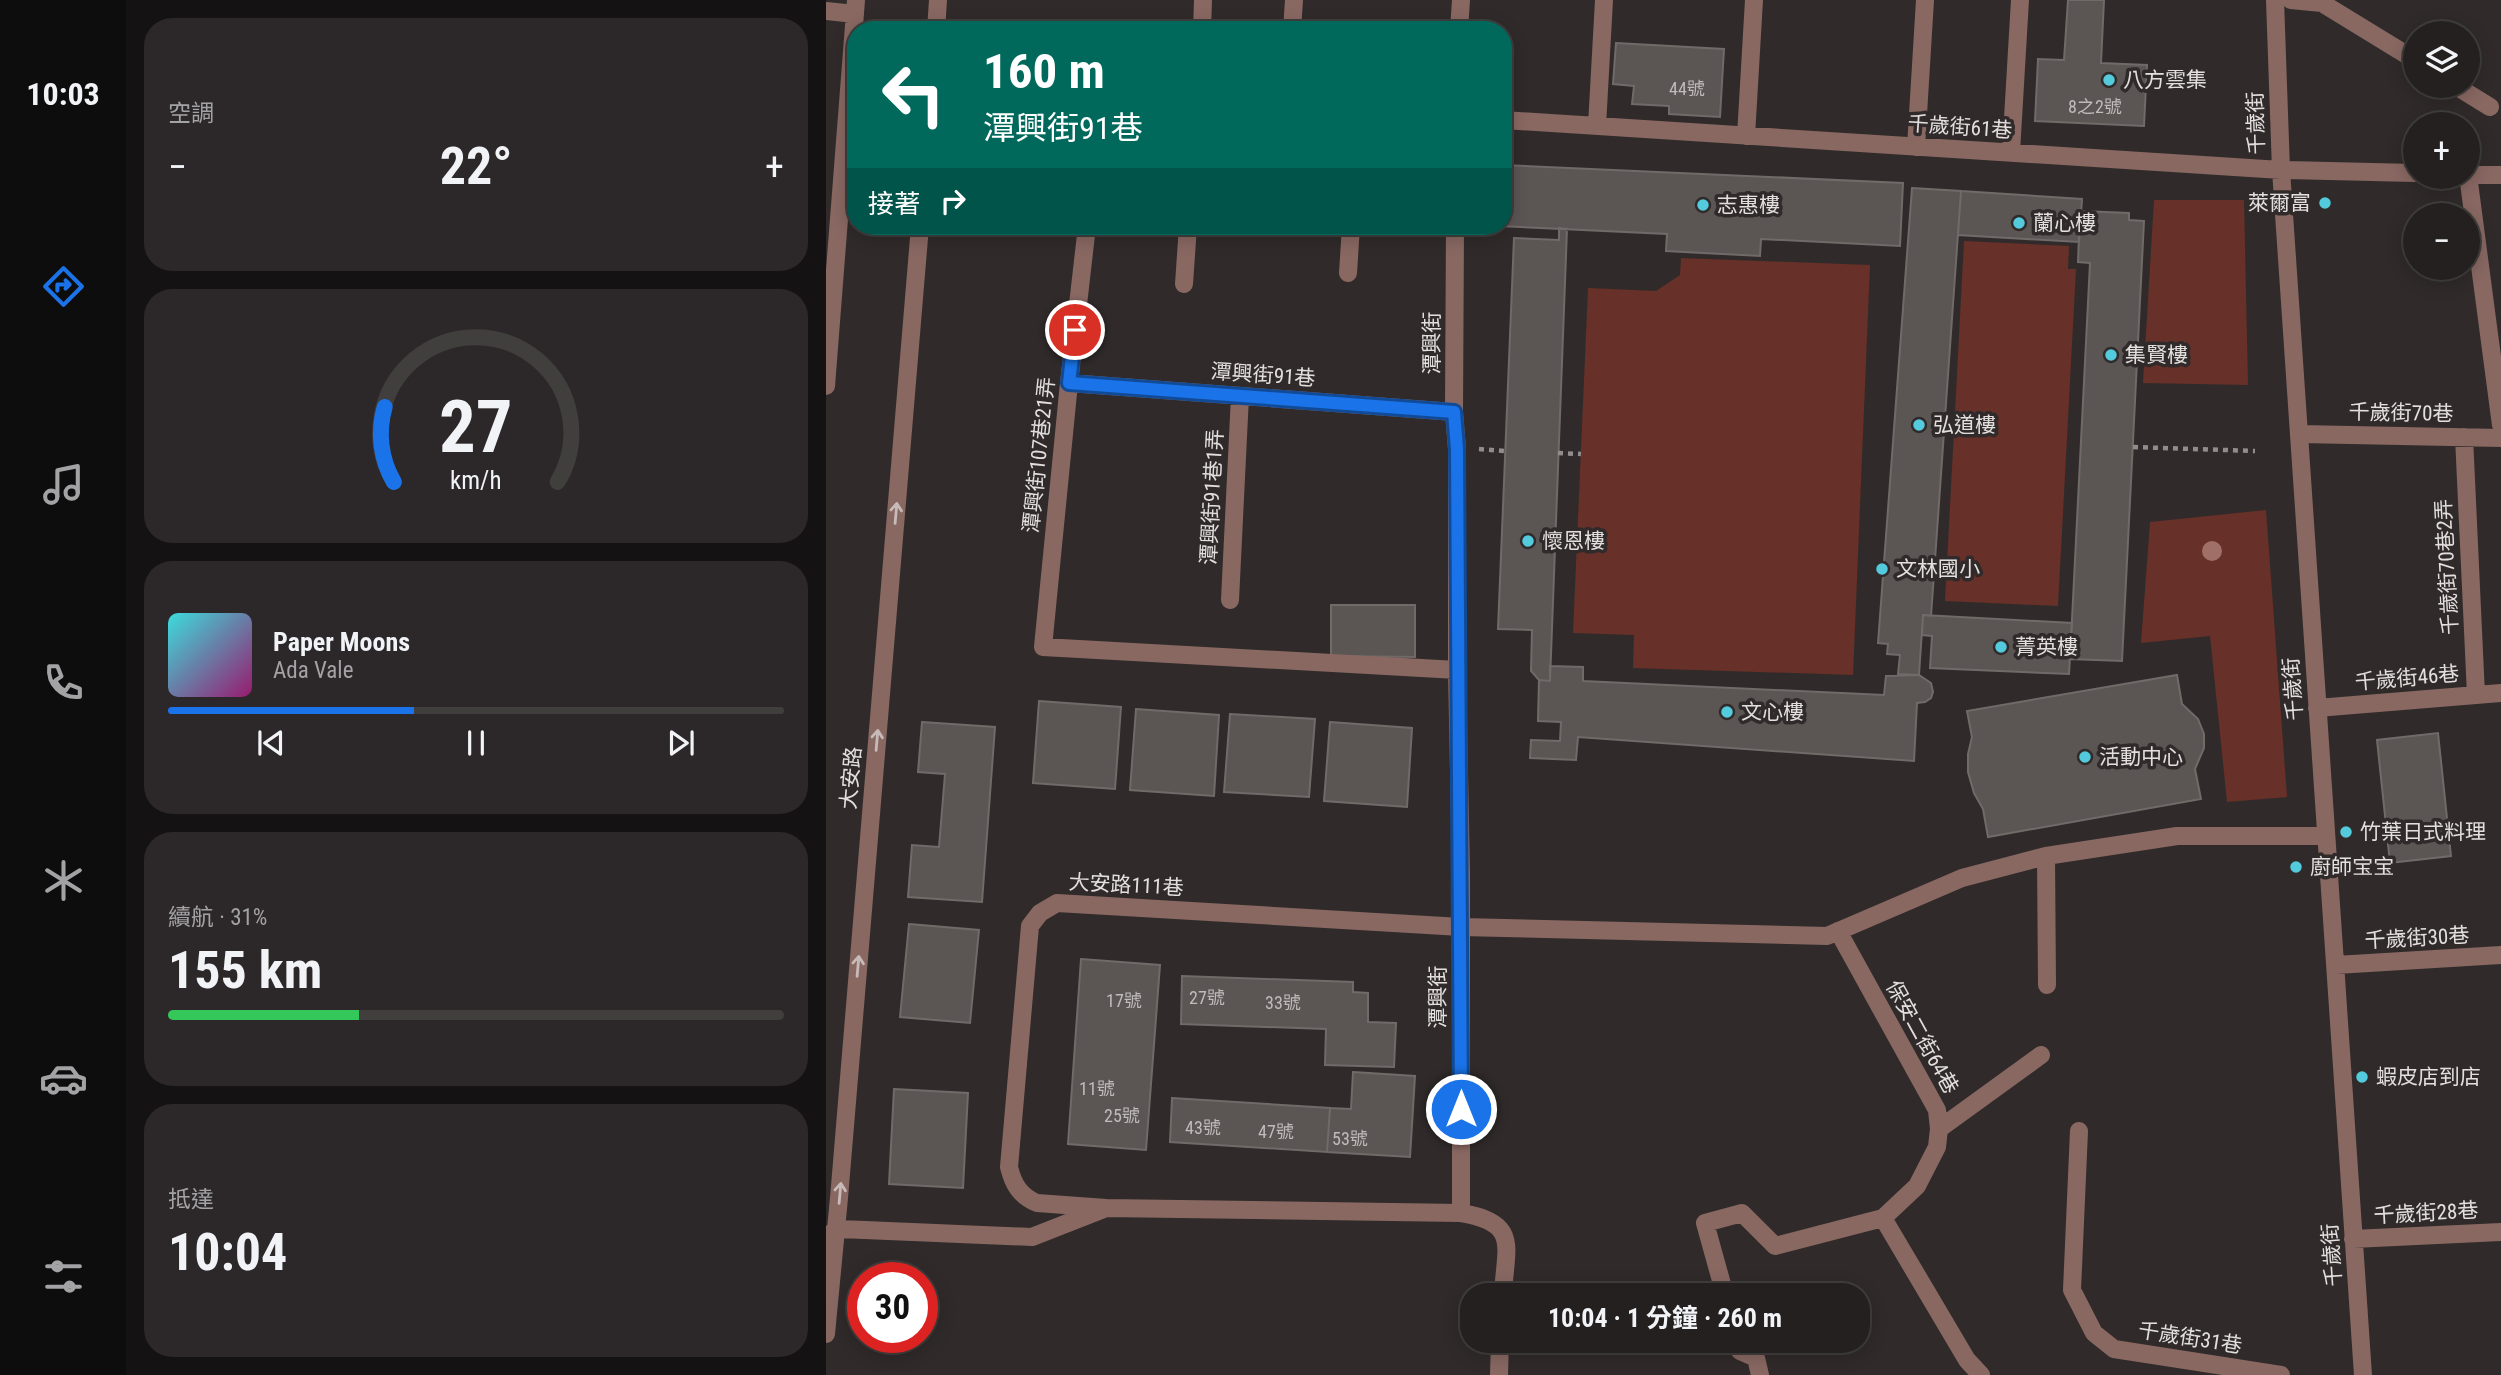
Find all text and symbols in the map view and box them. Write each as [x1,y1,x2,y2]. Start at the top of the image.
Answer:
map controls [2403,21,2480,280]
button: layers [2403,21,2480,98]
text: 160 m [983,43,1105,100]
icon: left [868,49,959,140]
place label: 八方雲集 [2123,68,2207,92]
marker: 八方雲集 [2101,72,2117,88]
text: 10:03 [26,75,100,113]
house number: 44號 [1669,78,1705,99]
street label: 千歲街 [2243,91,2269,155]
house number: 8之2號 [2068,96,2122,117]
text: 空調 [168,100,214,127]
text: 潭興街91巷 [983,109,1143,147]
street label: 千歲街61巷 [1907,111,2013,143]
button: + [2403,112,2480,189]
text: 22° [440,136,512,197]
text: − [168,145,187,189]
text: + [765,145,784,189]
icon: right [934,182,972,220]
text: 接著 [868,189,920,219]
place label: 萊爾富 [2248,191,2311,215]
place label: 志惠樓 [1717,193,1780,217]
marker: 萊爾富 [2317,195,2333,211]
marker: 志惠樓 [1695,197,1711,213]
button: − [2403,203,2480,280]
place label: 蘭心樓 [2033,211,2096,235]
marker: 蘭心樓 [2011,215,2027,231]
icon: directions [39,262,88,311]
pin [1045,300,1105,360]
icon: arrive [1056,311,1094,349]
street label: 潭興街 [1420,312,1444,375]
place label: 集賢樓 [2125,343,2188,367]
marker: 集賢樓 [2103,347,2119,363]
street label: 潭興街91巷 [1210,359,1316,391]
street label: 潭興街107巷21弄 [1019,376,1059,534]
text: 27 [439,385,513,471]
street label: 千歲街70巷 [2348,400,2454,426]
place label: 弘道樓 [1933,413,1996,437]
marker: 弘道樓 [1911,417,1927,433]
street label: 潭興街91巷1弄 [1196,428,1228,566]
icon: music [39,460,88,509]
text: km/h [450,466,502,495]
street label: 千歲街70巷2弄 [2431,498,2463,636]
one-way arrow [890,502,903,525]
place label: 懷恩樓 [1542,529,1605,553]
marker: 懷恩樓 [1520,533,1536,549]
place label: 文林國小 [1896,557,1980,581]
marker: 文林國小 [1874,561,1890,577]
text: Paper Moons [273,627,410,657]
place label: 菁英樓 [2015,635,2078,659]
marker: 菁英樓 [1993,639,2009,655]
text: Ada Vale [273,657,353,684]
street label: 千歲街 [2279,657,2307,721]
icon: phone [39,658,88,707]
street label: 千歲街46巷 [2354,661,2460,695]
place label: 文心樓 [1741,700,1804,724]
marker: 文心樓 [1719,704,1735,720]
icon: previous [252,724,290,762]
icon: pause [457,724,495,762]
icon: next [662,724,700,762]
one-way arrow [871,729,884,752]
place label: 活動中心 [2099,745,2183,769]
street label: 大安路 [836,746,866,810]
marker: 活動中心 [2077,749,2093,765]
place label: 竹葉日式料理 [2360,820,2486,844]
marker: 竹葉日式料理 [2338,824,2354,840]
place label: 廚師宝宝 [2310,855,2394,879]
icon: climate [39,856,88,905]
marker: 廚師宝宝 [2288,859,2304,875]
street label: 大安路111巷 [1068,870,1184,900]
text: 續航 · 31% [168,904,267,931]
street label: 千歲街30巷 [2364,923,2470,953]
text: 155 km [168,940,322,1001]
one-way arrow [852,956,865,978]
street label: 潭興街 [1426,966,1450,1029]
street label: 保安二街64巷 [1881,976,1963,1098]
house number: 27號 [1189,987,1225,1008]
house number: 17號 [1106,990,1142,1011]
house number: 33號 [1265,992,1301,1013]
icon: car [39,1054,88,1103]
place label: 蝦皮店到店 [2376,1065,2481,1089]
marker: 蝦皮店到店 [2354,1069,2370,1085]
position arrow [1424,1072,1498,1146]
house number: 11號 [1079,1078,1115,1099]
house number: 25號 [1104,1105,1140,1126]
house number: 43號 [1185,1117,1221,1138]
house number: 47號 [1258,1121,1294,1142]
house number: 53號 [1332,1128,1368,1149]
one-way arrow [834,1182,847,1205]
text: 抵達 [168,1186,214,1213]
street label: 千歲街28巷 [2373,1198,2479,1228]
text: 10:04 [168,1222,287,1283]
street label: 千歲街 [2318,1223,2346,1287]
icon: filters [39,1252,88,1301]
speed limit sign: 30 [847,1262,938,1353]
text: 10:04 · 1 分鐘 · 260 m [1548,1303,1782,1333]
street label: 千歲街31巷 [2136,1318,2244,1358]

